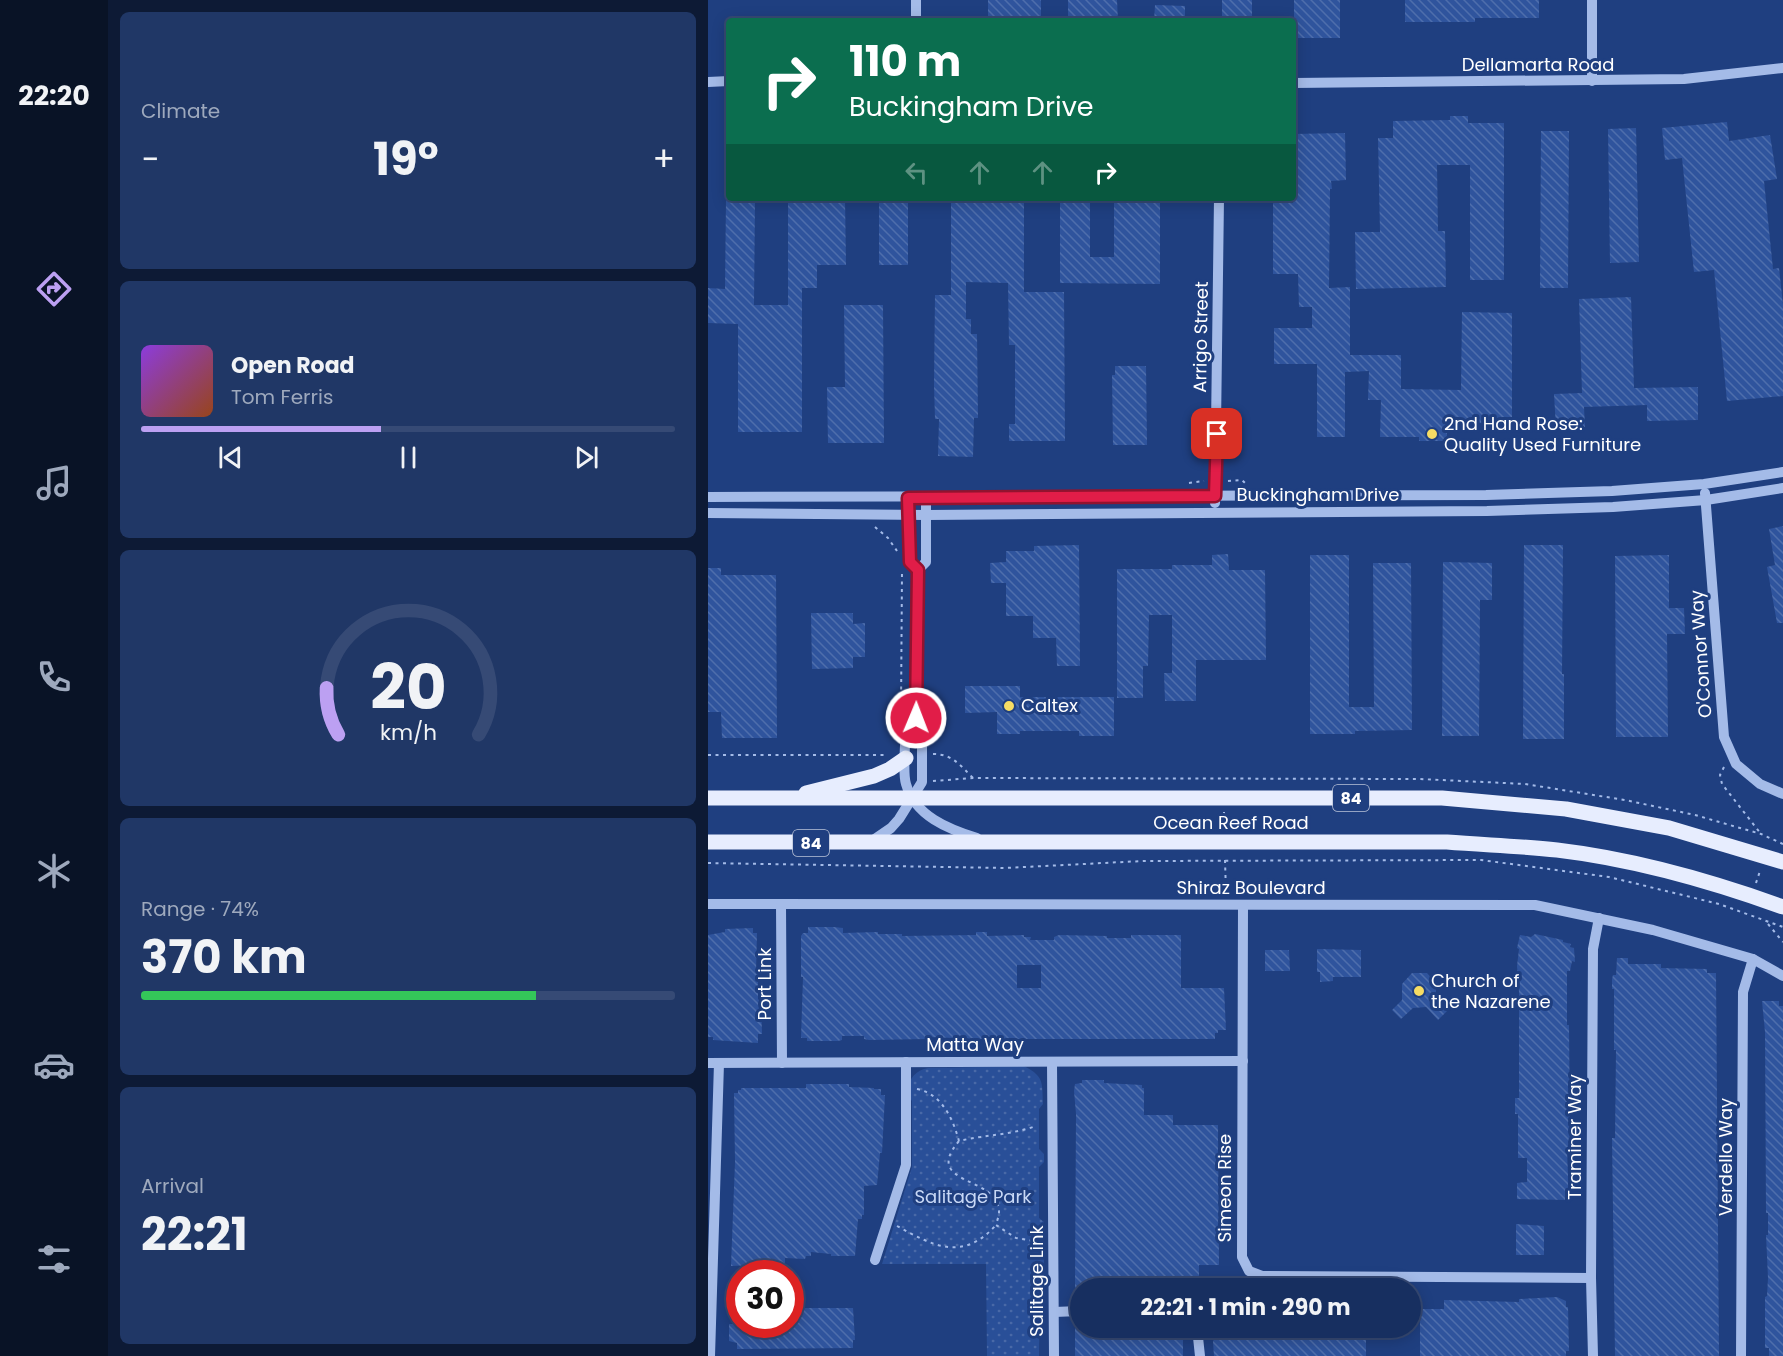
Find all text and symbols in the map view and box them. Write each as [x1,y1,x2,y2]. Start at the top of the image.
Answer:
text: 110 m [849,32,961,91]
icon: right [750,42,828,120]
street label: Dellamarta Road [1462,52,1614,77]
text: 22:20 [18,77,90,114]
text: Buckingham Drive [849,88,1094,125]
text: Climate [141,97,220,125]
text: 19° [373,128,439,191]
text: − [141,136,159,183]
text: + [652,136,675,183]
icon: left [900,156,933,189]
icon: ahead [963,156,996,189]
icon: ahead [1026,156,1059,189]
icon: right [1089,156,1122,189]
icon: directions [33,268,75,310]
street label: Arrigo Street [1187,281,1214,393]
text: Open Road [231,350,355,381]
text: Tom Ferris [231,383,333,411]
pin [1191,408,1242,459]
place label: 2nd Hand Rose: Quality Used Furniture [1444,411,1641,457]
icon: arrive [1200,417,1233,450]
marker: 2nd Hand Rose: Quality Used Furniture [1425,427,1439,441]
icon: previous [214,441,247,474]
icon: pause [392,441,425,474]
icon: next [570,441,603,474]
icon: music [33,462,75,504]
street label: Buckingham Drive [1236,482,1400,507]
street label: O'Connor Way [1684,589,1717,719]
text: 20 [370,643,446,731]
icon: phone [33,656,75,698]
position arrow [884,686,948,750]
place label: Caltex [1021,693,1078,718]
marker: Caltex [1002,699,1016,713]
text: km/h [379,717,437,748]
road number: 84 [1333,785,1369,811]
street label: Ocean Reef Road [1153,810,1309,835]
road number: 84 [793,830,829,856]
icon: climate [33,850,75,892]
street label: Shiraz Boulevard [1176,875,1326,900]
text: Range · 74% [141,895,259,923]
text: 370 km [141,926,307,989]
street label: Port Link [752,947,777,1021]
place label: Church of the Nazarene [1431,968,1551,1014]
marker: Church of the Nazarene [1412,984,1426,998]
street label: Matta Way [926,1032,1024,1057]
icon: car [33,1044,75,1086]
street label: Traminer Way [1562,1074,1587,1200]
street label: Verdello Way [1713,1098,1738,1216]
street label: Simeon Rise [1212,1134,1237,1242]
text: Arrival [141,1172,204,1200]
park label: Salitage Park [914,1184,1032,1209]
text: 22:21 [141,1203,248,1266]
street label: Salitage Link [1024,1225,1049,1337]
icon: filters [33,1238,75,1280]
speed limit sign: 30 [726,1260,804,1338]
text: 22:21 · 1 min · 290 m [1141,1292,1350,1323]

